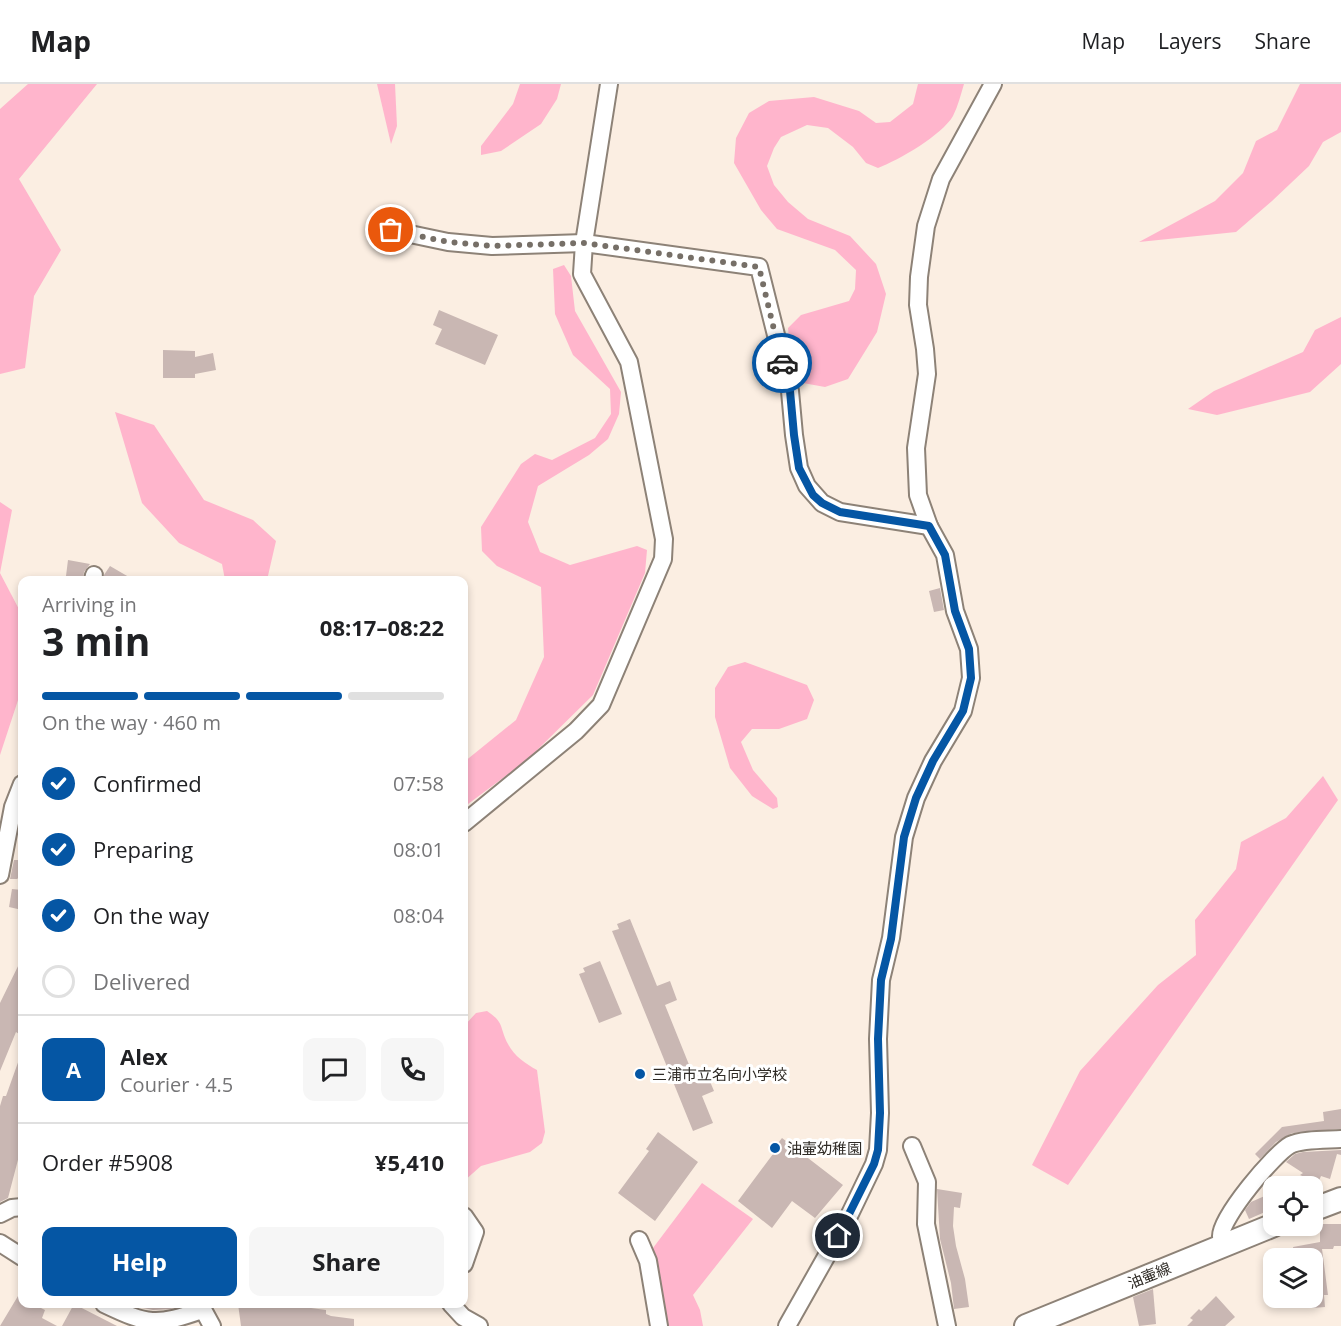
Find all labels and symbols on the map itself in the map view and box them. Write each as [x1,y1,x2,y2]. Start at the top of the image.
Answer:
pin [365,204,416,255]
courier [752,333,812,393]
place label: 三浦市立名向小学校 [652,1064,787,1084]
marker: 三浦市立名向小学校 [633,1067,647,1081]
place label: 油壷幼稚園 [787,1138,862,1158]
marker: 油壷幼稚園 [768,1141,782,1155]
pin [812,1210,863,1261]
street label: 油壷線 [1124,1257,1174,1293]

